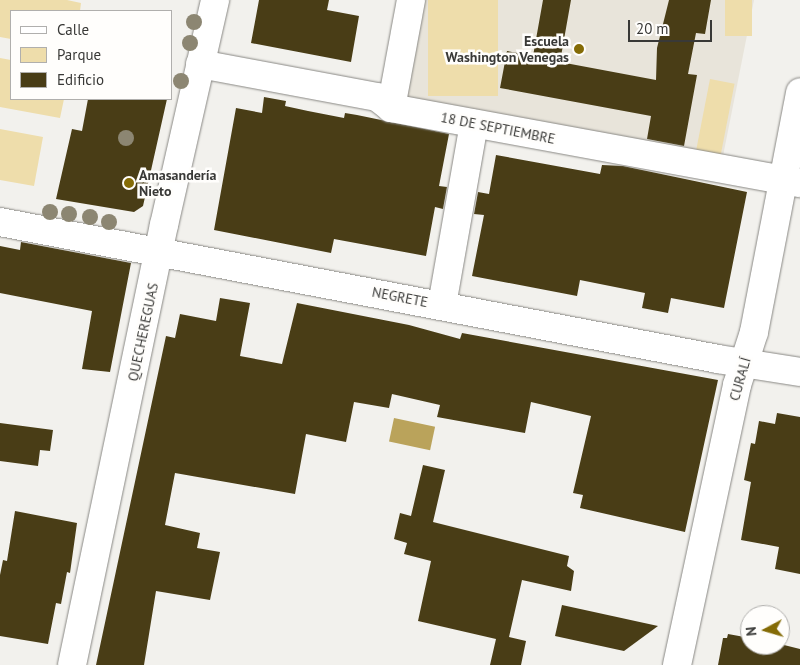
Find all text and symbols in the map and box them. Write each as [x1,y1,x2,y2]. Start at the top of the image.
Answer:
legend [10,10,172,100]
scale bar [630,10,714,42]
text: 20 m [636,19,669,38]
text: Calle [57,20,89,39]
place label: Escuela Washington Venegas [445,33,569,65]
marker: Escuela Washington Venegas [573,43,585,55]
text: Parque [57,45,101,64]
text: Edificio [57,70,104,89]
street label: 18 DE SEPTIEMBRE [439,109,557,147]
place label: Amasandería Nieto [139,167,216,200]
marker: Amasandería Nieto [123,177,135,189]
street label: QUECHEREGUAS [124,281,162,383]
street label: NEGRETE [371,283,429,311]
street label: CURALÍ [726,355,754,403]
north arrow [740,605,790,655]
text: N [742,626,761,637]

